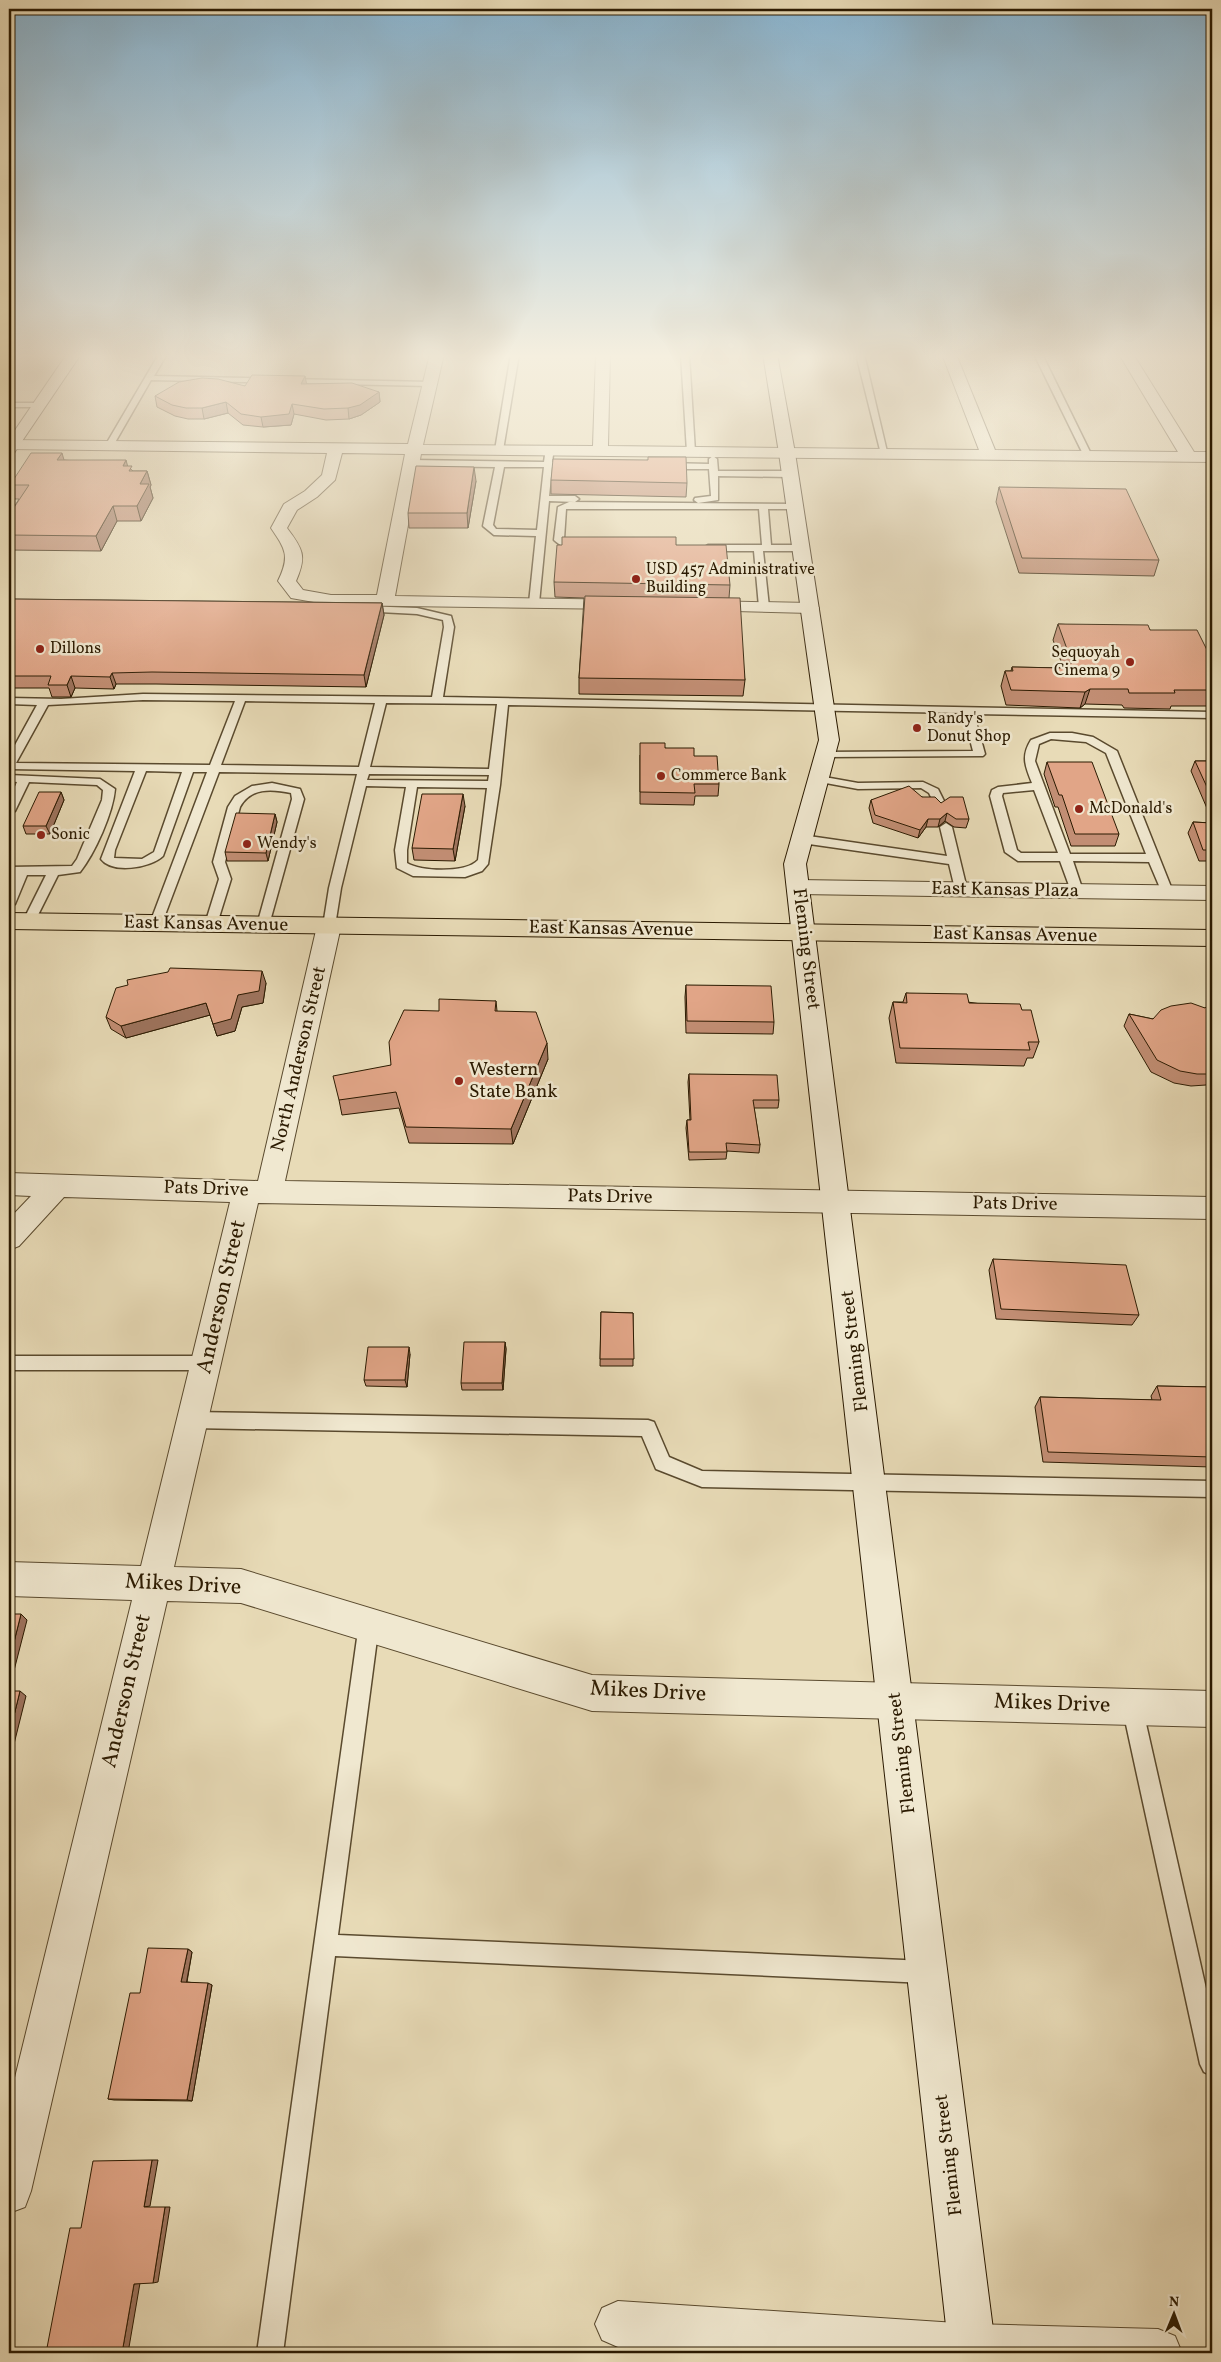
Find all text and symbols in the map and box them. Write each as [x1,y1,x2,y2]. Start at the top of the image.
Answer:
place label: USD 457 Administrative Building [646,559,815,599]
marker: USD 457 Administrative Building [630,573,642,585]
place label: Dillons [50,638,101,660]
place label: Sequoyah Cinema 9 [1051,642,1120,682]
marker: Dillons [34,643,46,655]
marker: Sequoyah Cinema 9 [1124,656,1136,668]
place label: Randy's Donut Shop [927,708,1011,748]
marker: Randy's Donut Shop [911,722,923,734]
place label: Commerce Bank [671,765,787,787]
marker: Commerce Bank [655,770,667,782]
place label: McDonald's [1089,798,1172,820]
marker: McDonald's [1073,803,1085,815]
place label: Sonic [51,824,90,846]
marker: Sonic [35,829,47,841]
place label: Wendy's [257,833,317,855]
marker: Wendy's [241,838,253,850]
street label: East Kansas Plaza [931,876,1079,904]
street label: Fleming Street [786,887,826,1012]
street label: East Kansas Avenue [123,910,289,938]
street label: East Kansas Avenue [528,915,694,943]
street label: East Kansas Avenue [932,921,1098,949]
street label: North Anderson Street [265,963,333,1154]
place label: Western State Bank [469,1057,558,1105]
marker: Western State Bank [453,1075,465,1087]
street label: Pats Drive [163,1175,249,1203]
street label: Pats Drive [567,1183,653,1211]
street label: Pats Drive [972,1190,1058,1218]
street label: Anderson Street [189,1217,255,1377]
street label: Fleming Street [835,1288,875,1413]
street label: Mikes Drive [124,1566,242,1604]
street label: Anderson Street [94,1611,160,1771]
street label: Mikes Drive [589,1673,707,1711]
street label: Mikes Drive [993,1686,1111,1722]
street label: Fleming Street [882,1690,922,1815]
street label: Fleming Street [929,2092,969,2217]
north arrow [1148,2290,1198,2340]
text: N [1169,2293,1179,2312]

